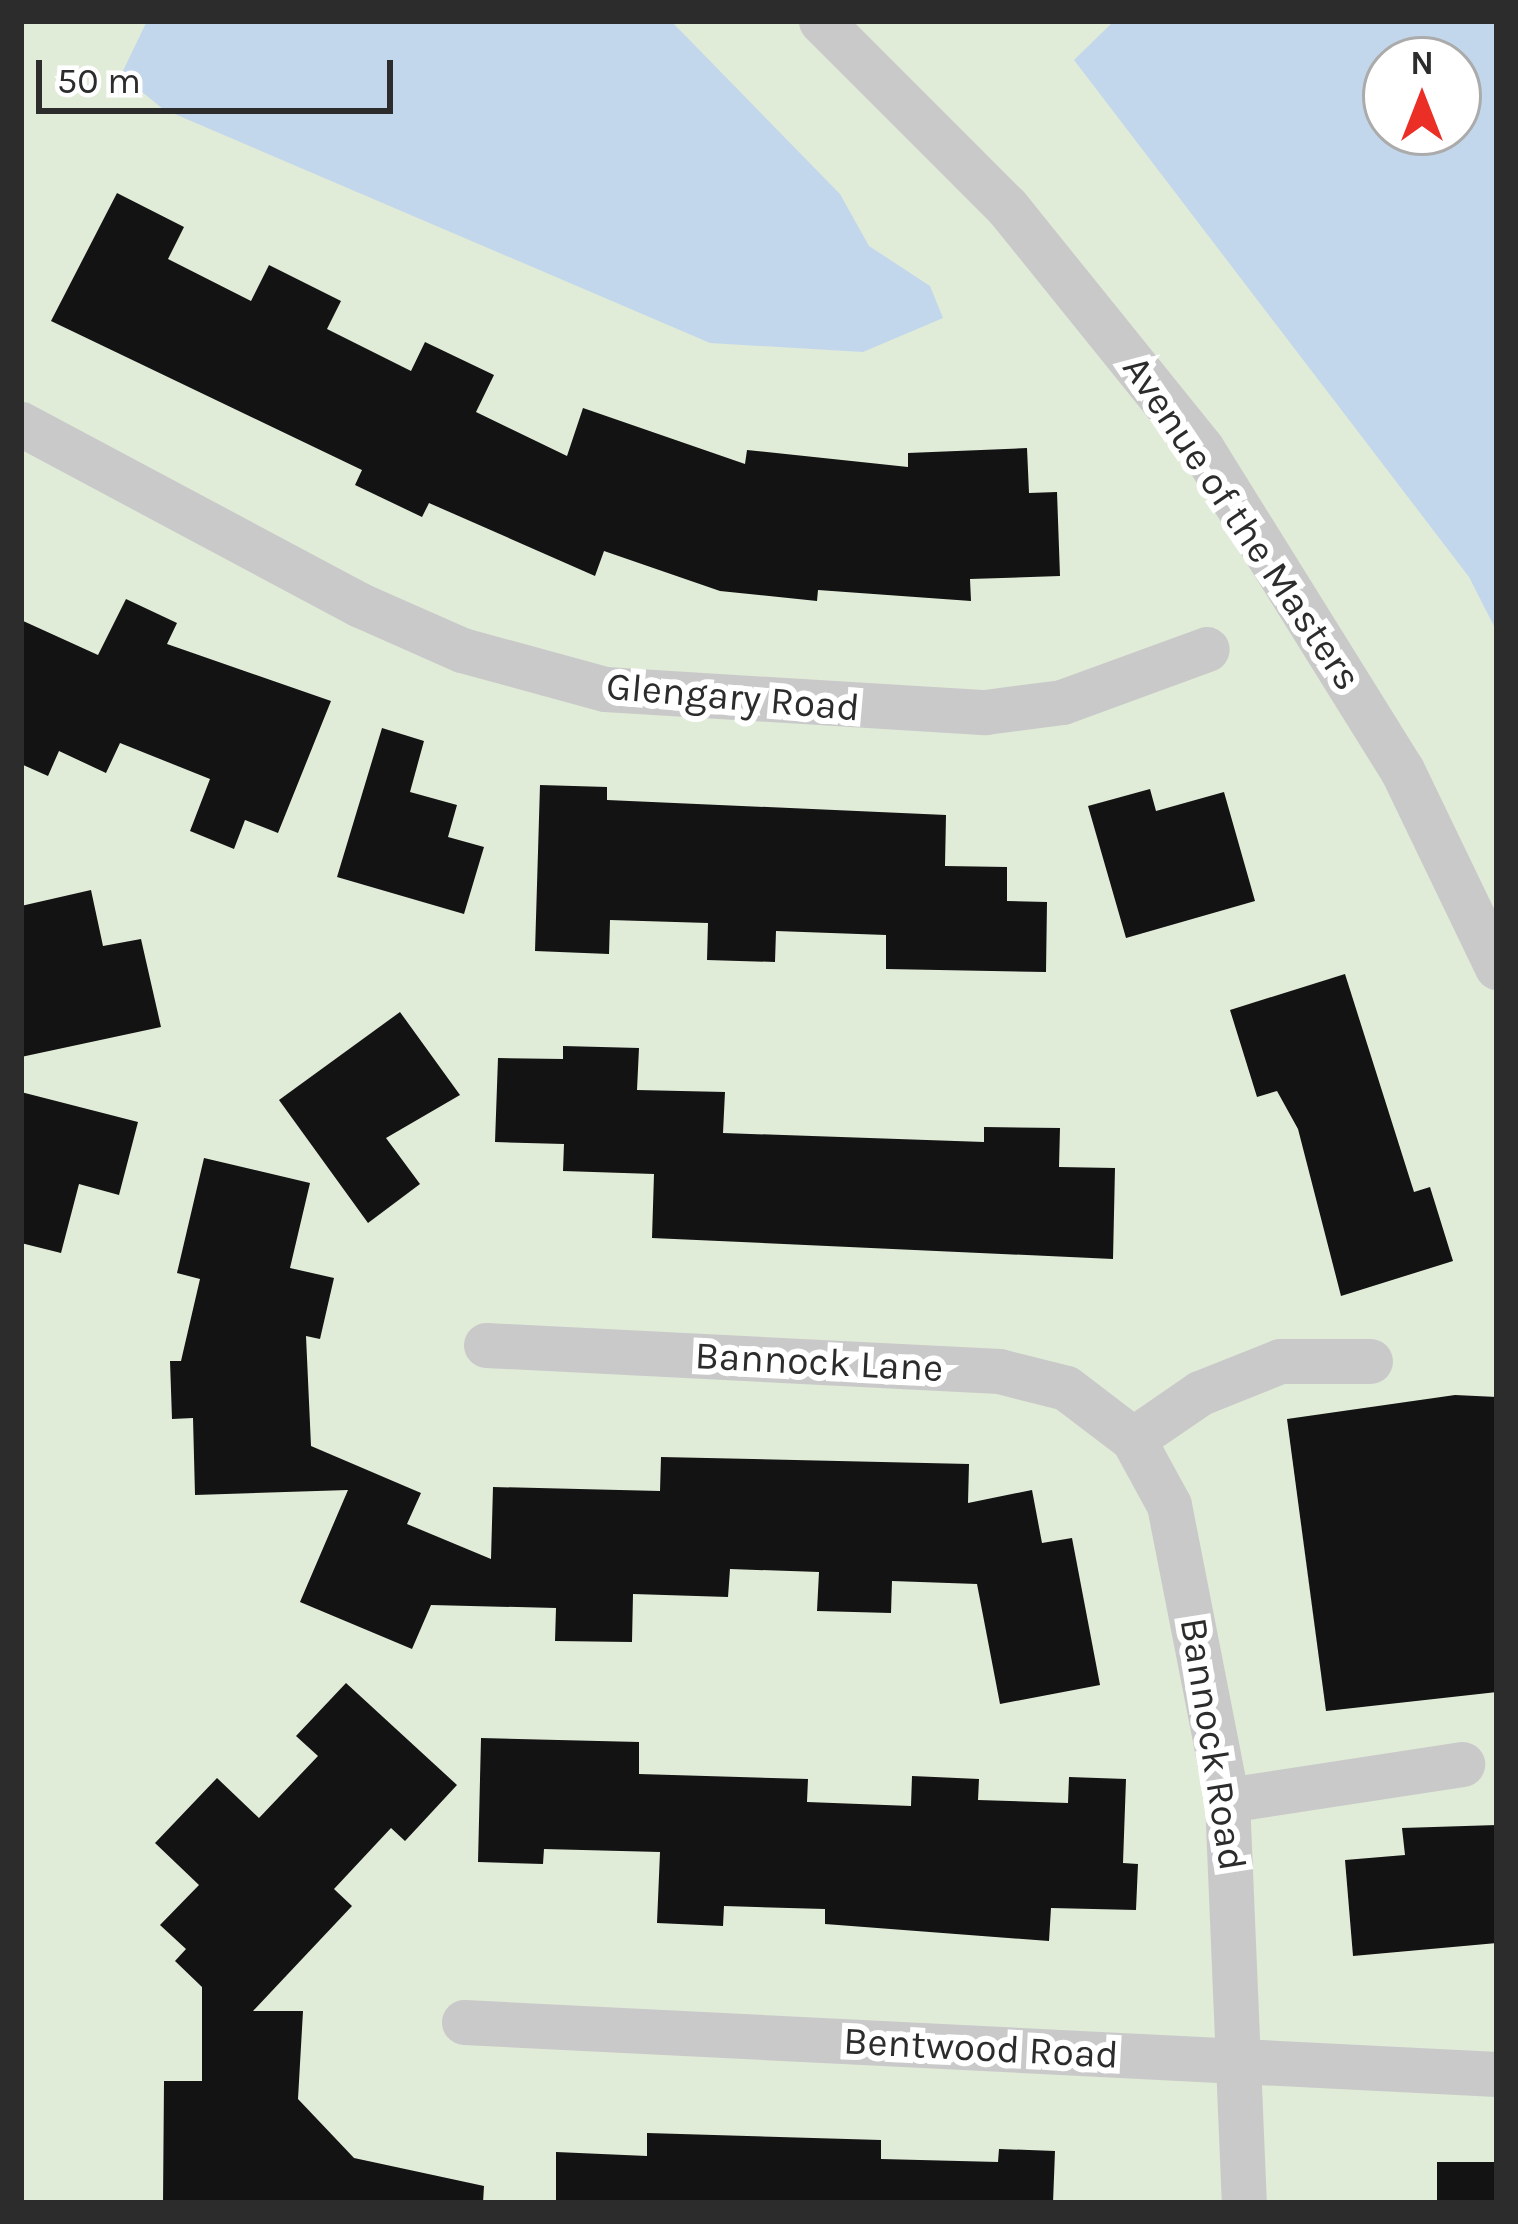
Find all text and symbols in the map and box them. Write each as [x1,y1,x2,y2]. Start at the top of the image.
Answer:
scale bar [42,36,399,110]
north arrow [1362,36,1482,156]
text: N [1410,44,1434,82]
text: 50 m [57,60,141,102]
street label: Avenue of the Masters [1113,347,1371,699]
street label: Glengary Road [604,663,862,731]
street label: Bannock Lane [694,1332,944,1392]
street label: Bannock Road [1170,1614,1256,1874]
street label: Bentwood Road [842,2017,1120,2079]

